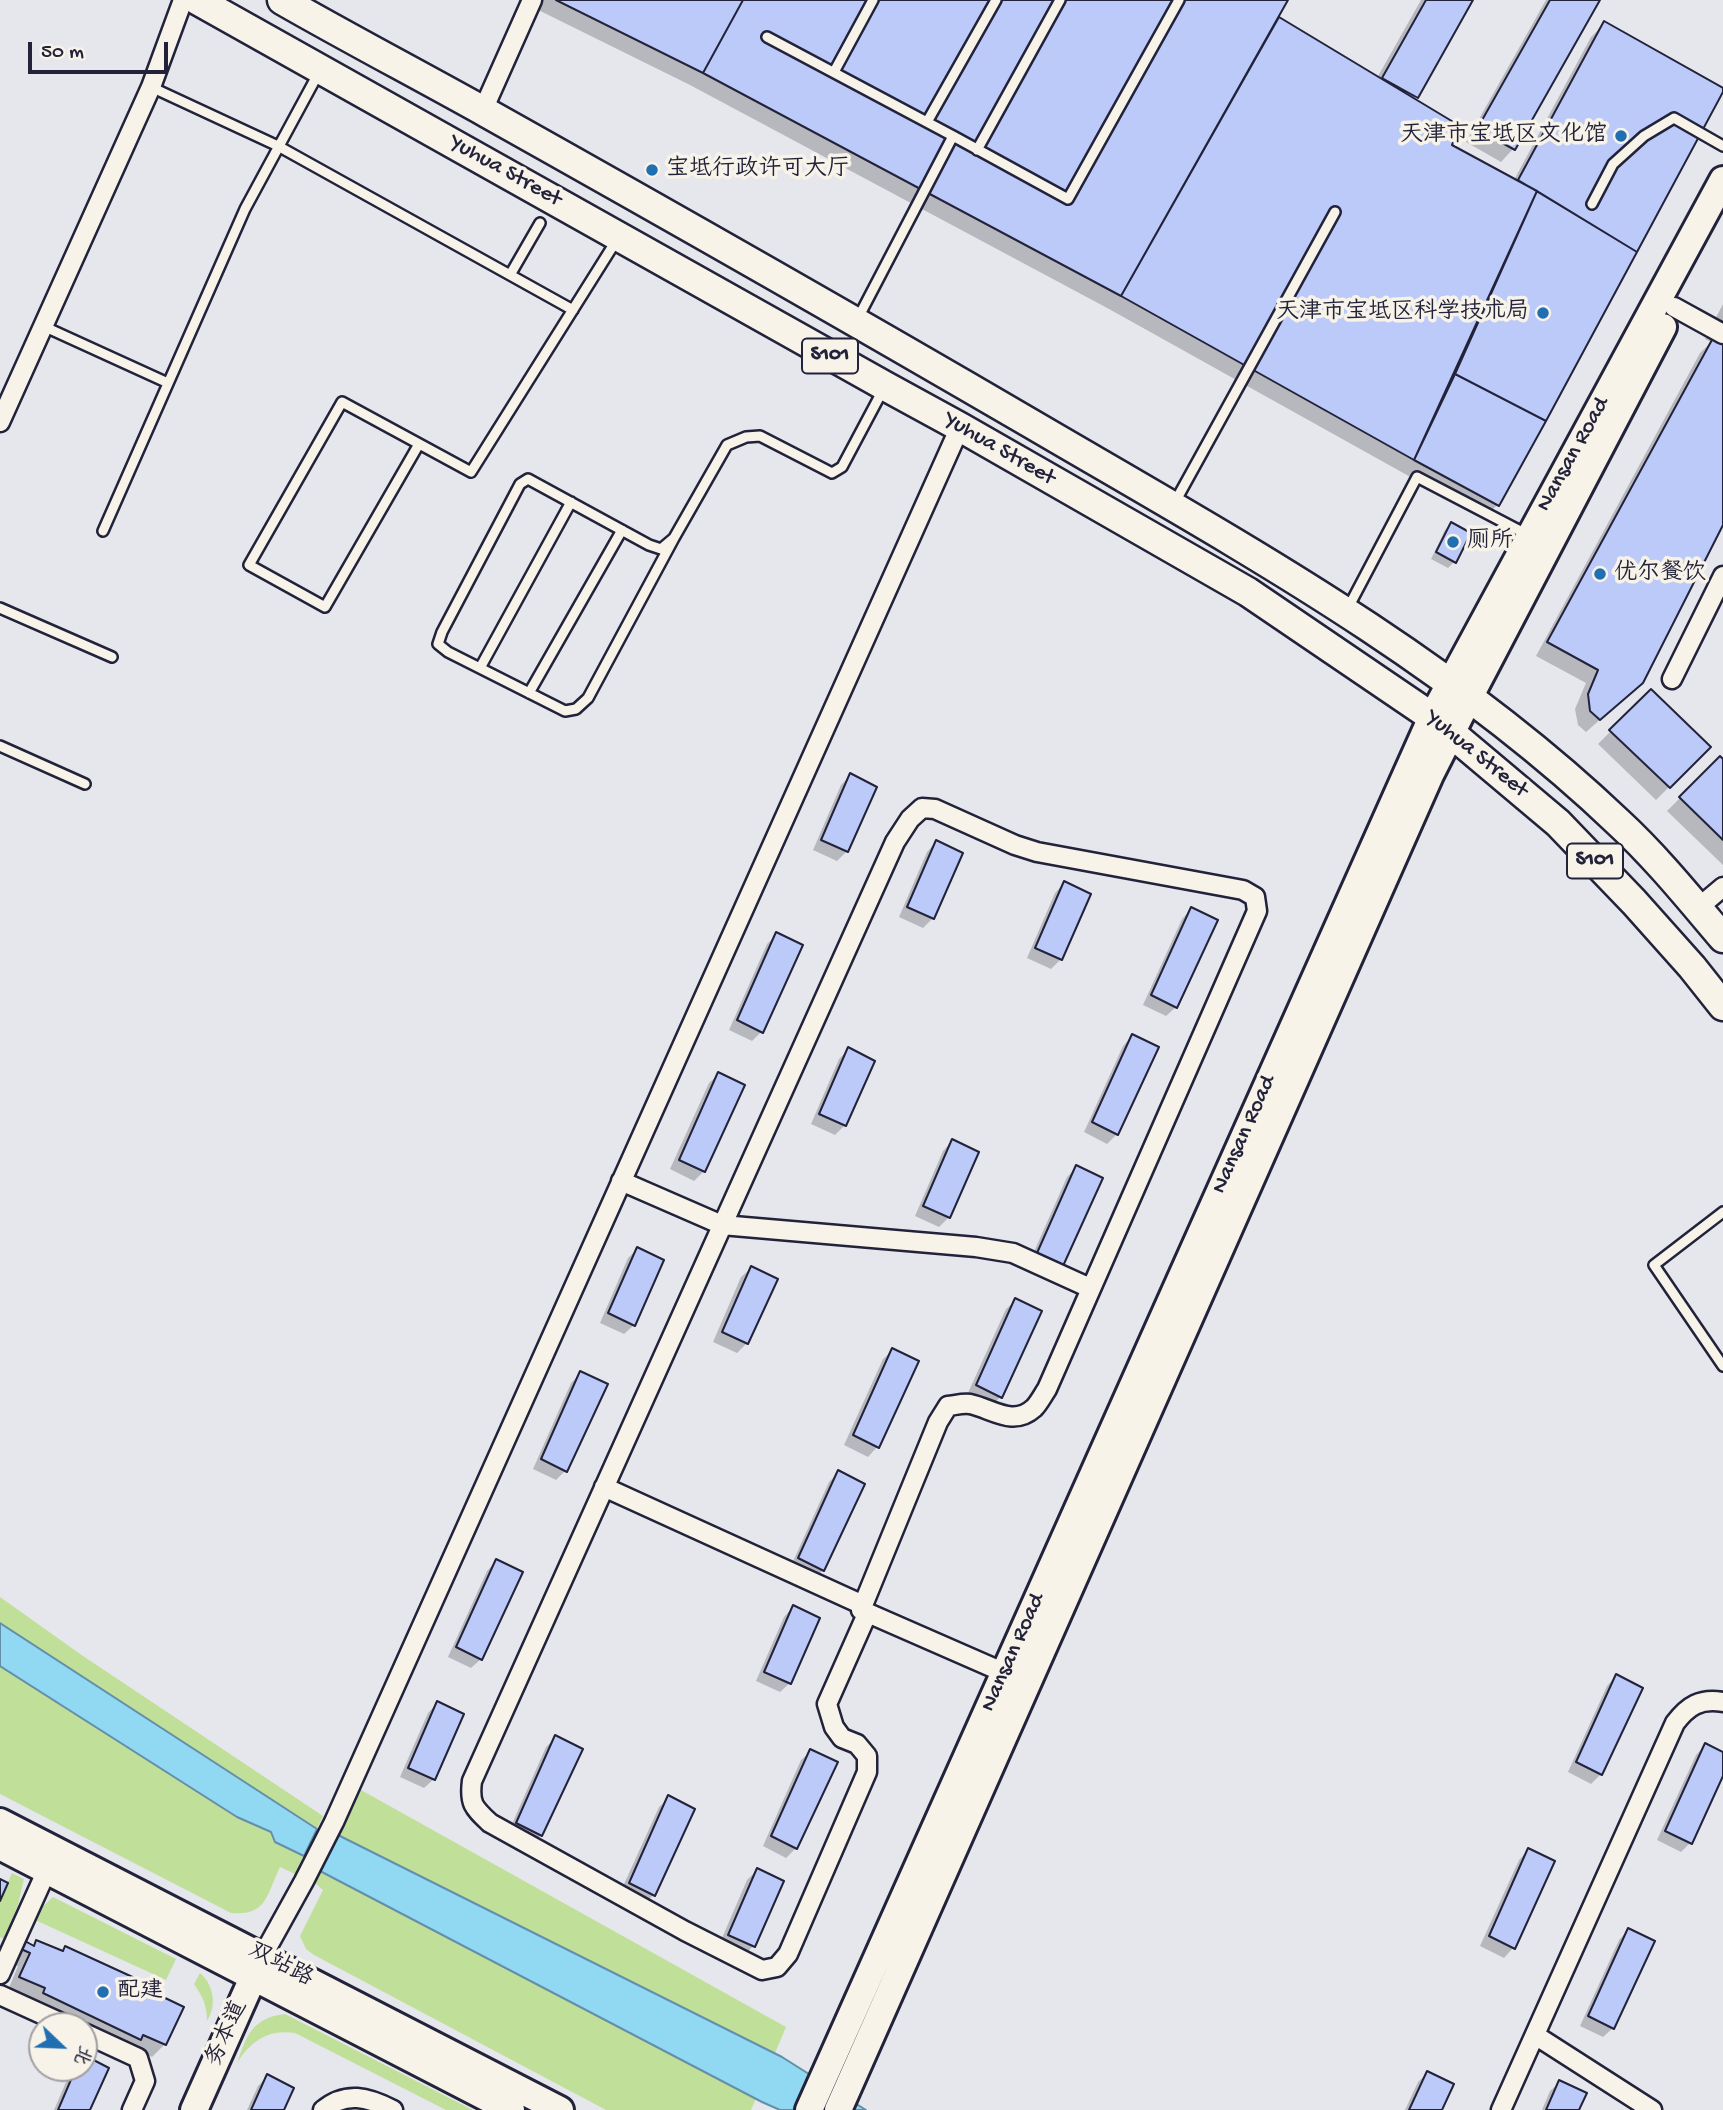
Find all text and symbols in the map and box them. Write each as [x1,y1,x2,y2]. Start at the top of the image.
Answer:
scale bar [32,28,172,72]
text: 50 m [41,41,84,66]
place label: 天津市宝坻区文化馆 [1400,122,1607,150]
marker: 天津市宝坻区文化馆 [1613,128,1629,144]
street label: Yuhua Street [444,130,566,214]
place label: 宝坻行政许可大厅 [666,156,850,184]
marker: 宝坻行政许可大厅 [644,162,660,178]
place label: 天津市宝坻区科学技术局 [1276,299,1529,327]
marker: 天津市宝坻区科学技术局 [1535,305,1551,321]
road number: S101 [802,338,858,374]
street label: Nansan Road [1531,393,1617,517]
street label: Yuhua Street [938,407,1060,493]
place label: 厕所 [1467,528,1513,556]
marker: 厕所 [1445,534,1461,550]
place label: 优尔餐饮 [1614,560,1706,588]
marker: 优尔餐饮 [1592,566,1608,582]
street label: Yuhua Street [1419,705,1533,805]
road number: S101 [1567,844,1623,878]
street label: Nansan Road [1207,1072,1283,1198]
street label: Nansan Road [976,1590,1052,1716]
street label: 双站路 [243,1938,317,1994]
place label: 配建 [117,1978,163,2006]
marker: 配建 [95,1984,111,2000]
street label: 务本道 [201,1997,255,2071]
north arrow [28,2012,98,2082]
text: 北 [67,2041,95,2068]

